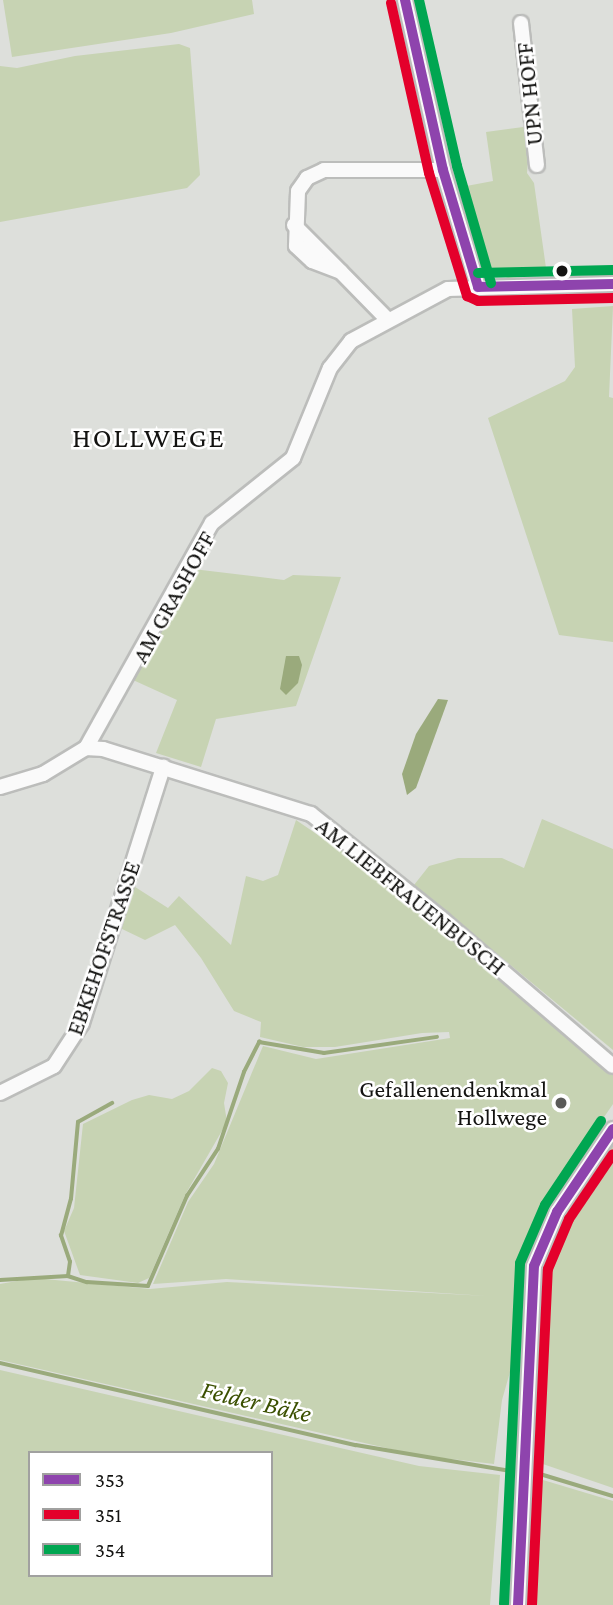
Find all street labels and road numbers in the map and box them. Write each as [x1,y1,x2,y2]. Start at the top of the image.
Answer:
street label: UPN HOFF [509,41,549,147]
street label: AM GRASHOFF [125,526,221,668]
street label: AM LIEBFRAUENBUSCH [310,811,512,981]
street label: EBKEHOFSTRASSE [60,857,146,1039]

